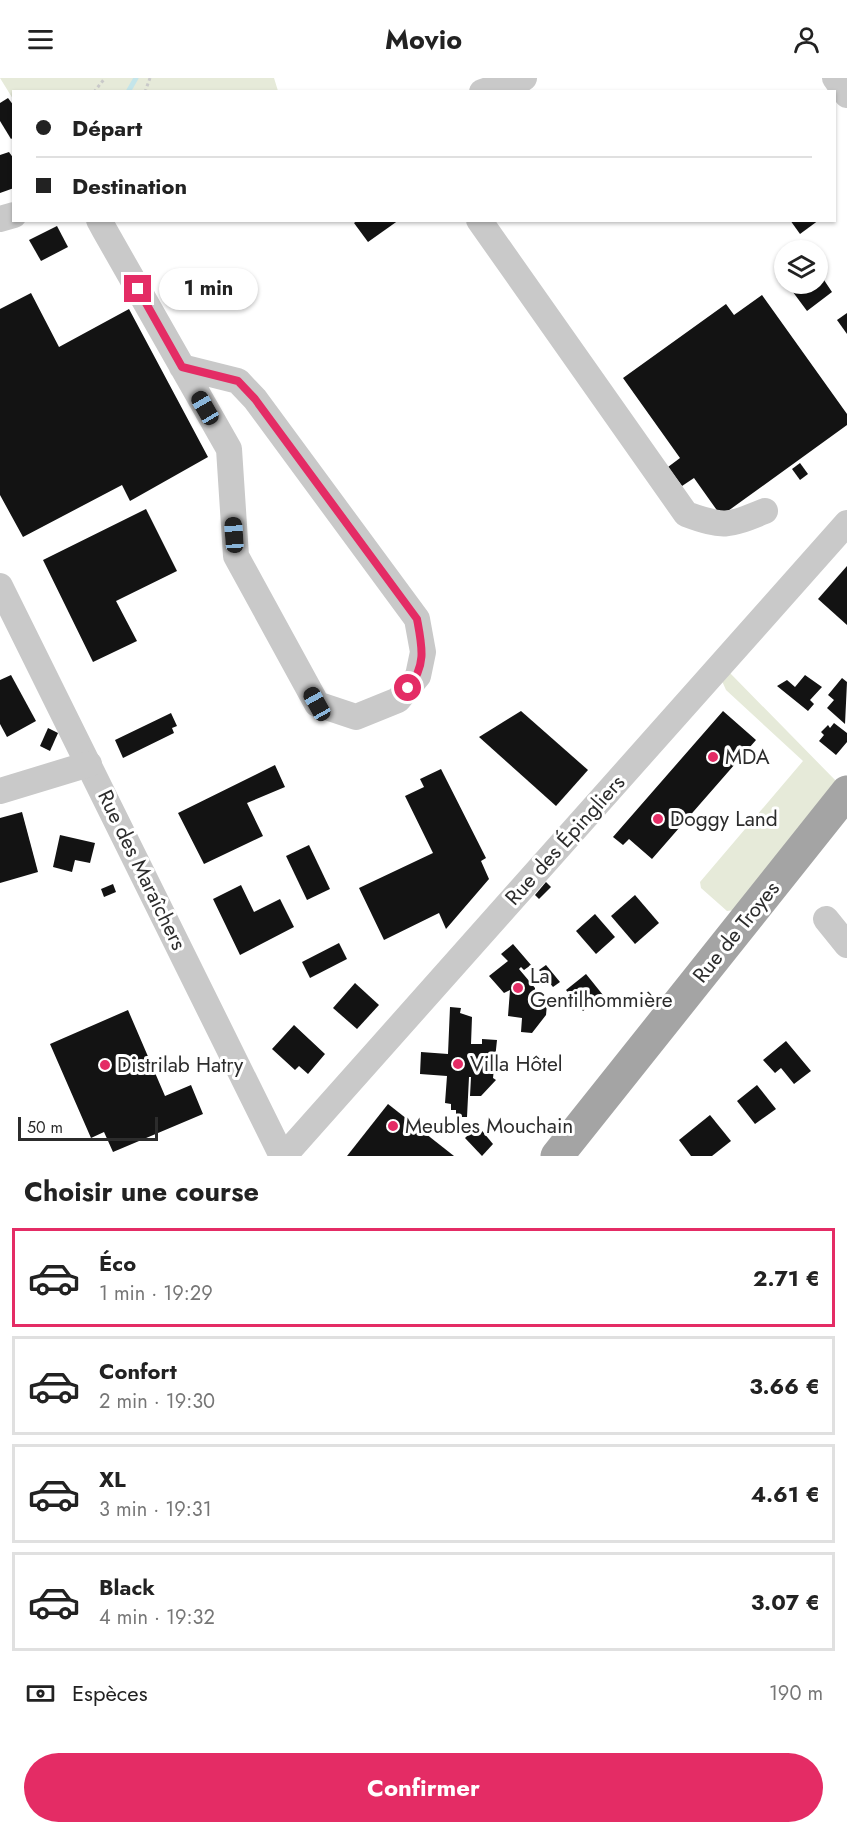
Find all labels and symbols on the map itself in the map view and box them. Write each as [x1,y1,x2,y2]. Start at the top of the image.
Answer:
callout: 1 min [159,268,258,310]
route end [124,275,151,302]
car [188,388,222,428]
car [224,516,244,554]
route start [394,674,421,701]
car [300,684,334,724]
place label: MDA [725,742,770,772]
marker: MDA [706,750,720,764]
street label: Rue des Épingliers [498,768,632,912]
street label: Rue des Maraîchers [90,785,194,955]
place label: Doggy Land [670,804,778,834]
marker: Doggy Land [651,812,665,826]
street label: Rue de Troyes [686,875,786,989]
place label: La Gentilhommière [530,961,673,1015]
marker: La Gentilhommière [511,981,525,995]
place label: Villa Hôtel [470,1049,563,1079]
place label: Distrilab Hatry [117,1050,244,1080]
marker: Villa Hôtel [451,1057,465,1071]
marker: Distrilab Hatry [98,1058,112,1072]
place label: Meubles Mouchain [405,1111,573,1141]
scale bar [18,1114,158,1142]
marker: Meubles Mouchain [386,1119,400,1133]

